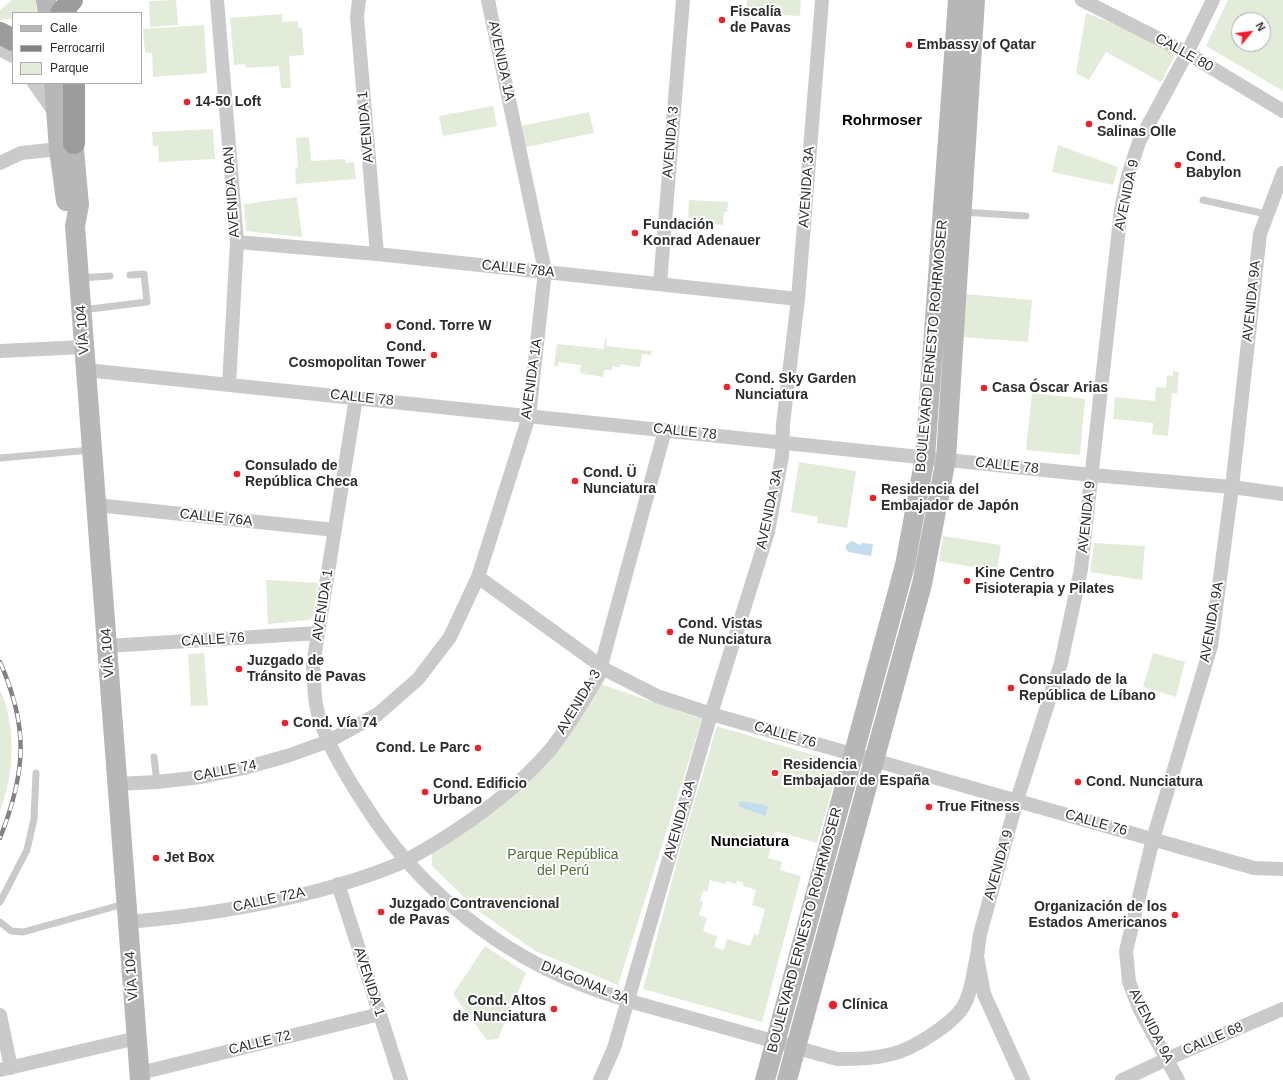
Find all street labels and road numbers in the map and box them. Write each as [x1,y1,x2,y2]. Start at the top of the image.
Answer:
street label: AVENIDA 1A [484,19,518,103]
street label: CALLE 80 [1152,30,1216,76]
street label: AVENIDA 1 [354,90,378,164]
street label: AVENIDA 3 [659,105,683,179]
street label: AVENIDA 0AN [220,146,244,238]
street label: AVENIDA 3A [796,146,818,228]
street label: AVENIDA 9 [1111,158,1143,232]
street label: BOULEVARD ERNESTO ROHRMOSER [913,219,951,473]
street label: CALLE 78A [481,257,555,281]
street label: AVENIDA 9A [1239,260,1265,342]
street label: VÍA 104 [73,305,93,355]
street label: AVENIDA 1A [518,338,546,420]
street label: CALLE 78 [329,386,395,410]
street label: CALLE 78 [652,420,718,444]
street label: CALLE 78 [974,454,1040,478]
street label: AVENIDA 3A [753,467,787,551]
street label: AVENIDA 9 [1075,480,1099,554]
street label: CALLE 76A [179,506,253,530]
street label: AVENIDA 1 [309,568,337,642]
street label: AVENIDA 9A [1197,580,1227,664]
street label: VÍA 104 [98,628,118,678]
street label: CALLE 76 [181,629,245,651]
street label: AVENIDA 3 [553,667,605,737]
street label: CALLE 76 [752,718,818,752]
street label: CALLE 74 [192,757,258,785]
street label: AVENIDA 3A [661,779,699,861]
street label: BOULEVARD ERNESTO ROHRMOSER [764,806,846,1054]
street label: CALLE 76 [1063,806,1129,840]
street label: AVENIDA 9 [981,828,1017,902]
street label: CALLE 72A [231,884,307,916]
street label: AVENIDA 1 [350,945,388,1019]
street label: VÍA 104 [122,951,142,1001]
street label: DIAGONAL 3A [539,958,631,1008]
street label: AVENIDA 9A [1125,986,1177,1066]
street label: CALLE 68 [1180,1019,1246,1059]
street label: CALLE 72 [227,1027,293,1059]

